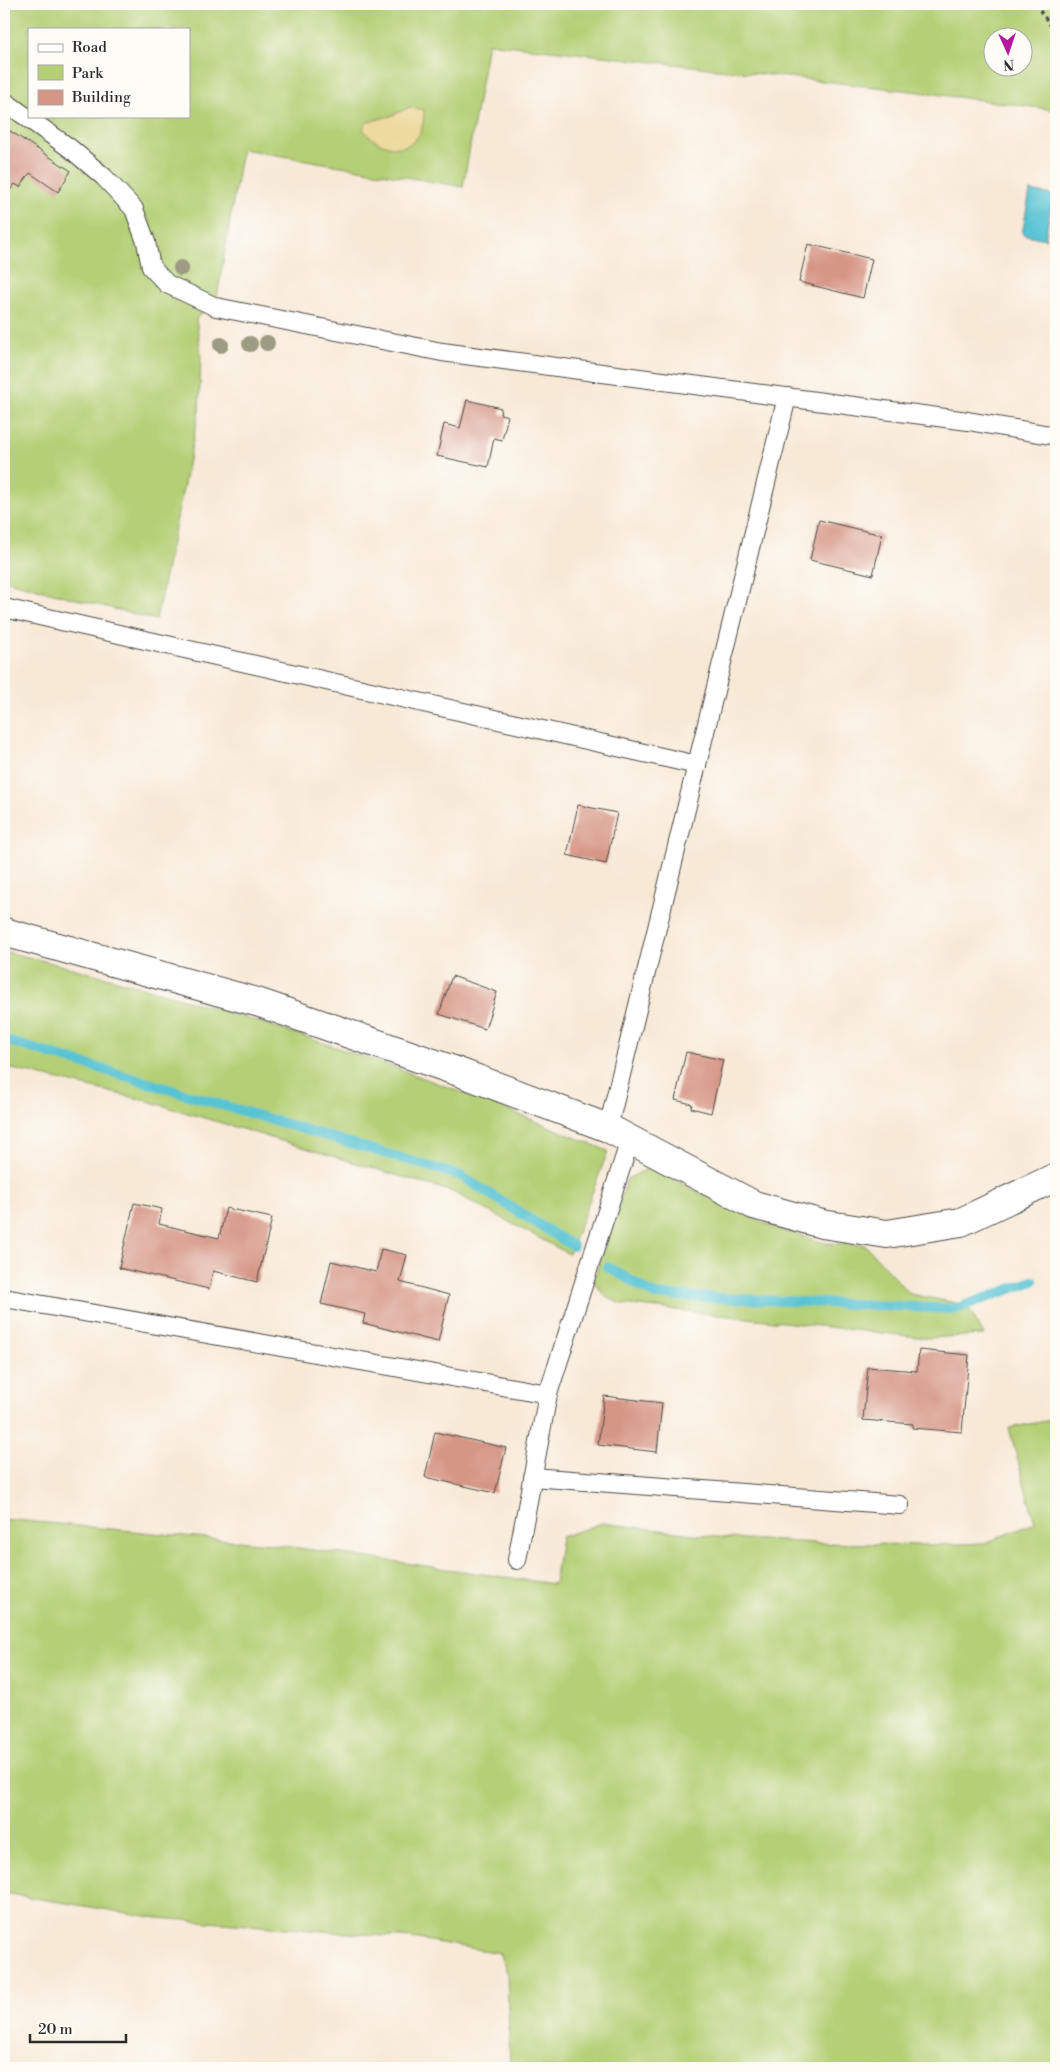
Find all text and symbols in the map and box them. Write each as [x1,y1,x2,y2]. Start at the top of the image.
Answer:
legend [28,28,190,118]
north arrow [982,28,1032,78]
text: Road [72,38,107,57]
text: N [1003,55,1015,73]
text: Park [72,64,104,83]
text: Building [71,88,131,107]
scale bar [30,2012,126,2044]
text: 20 m [38,2020,73,2039]

